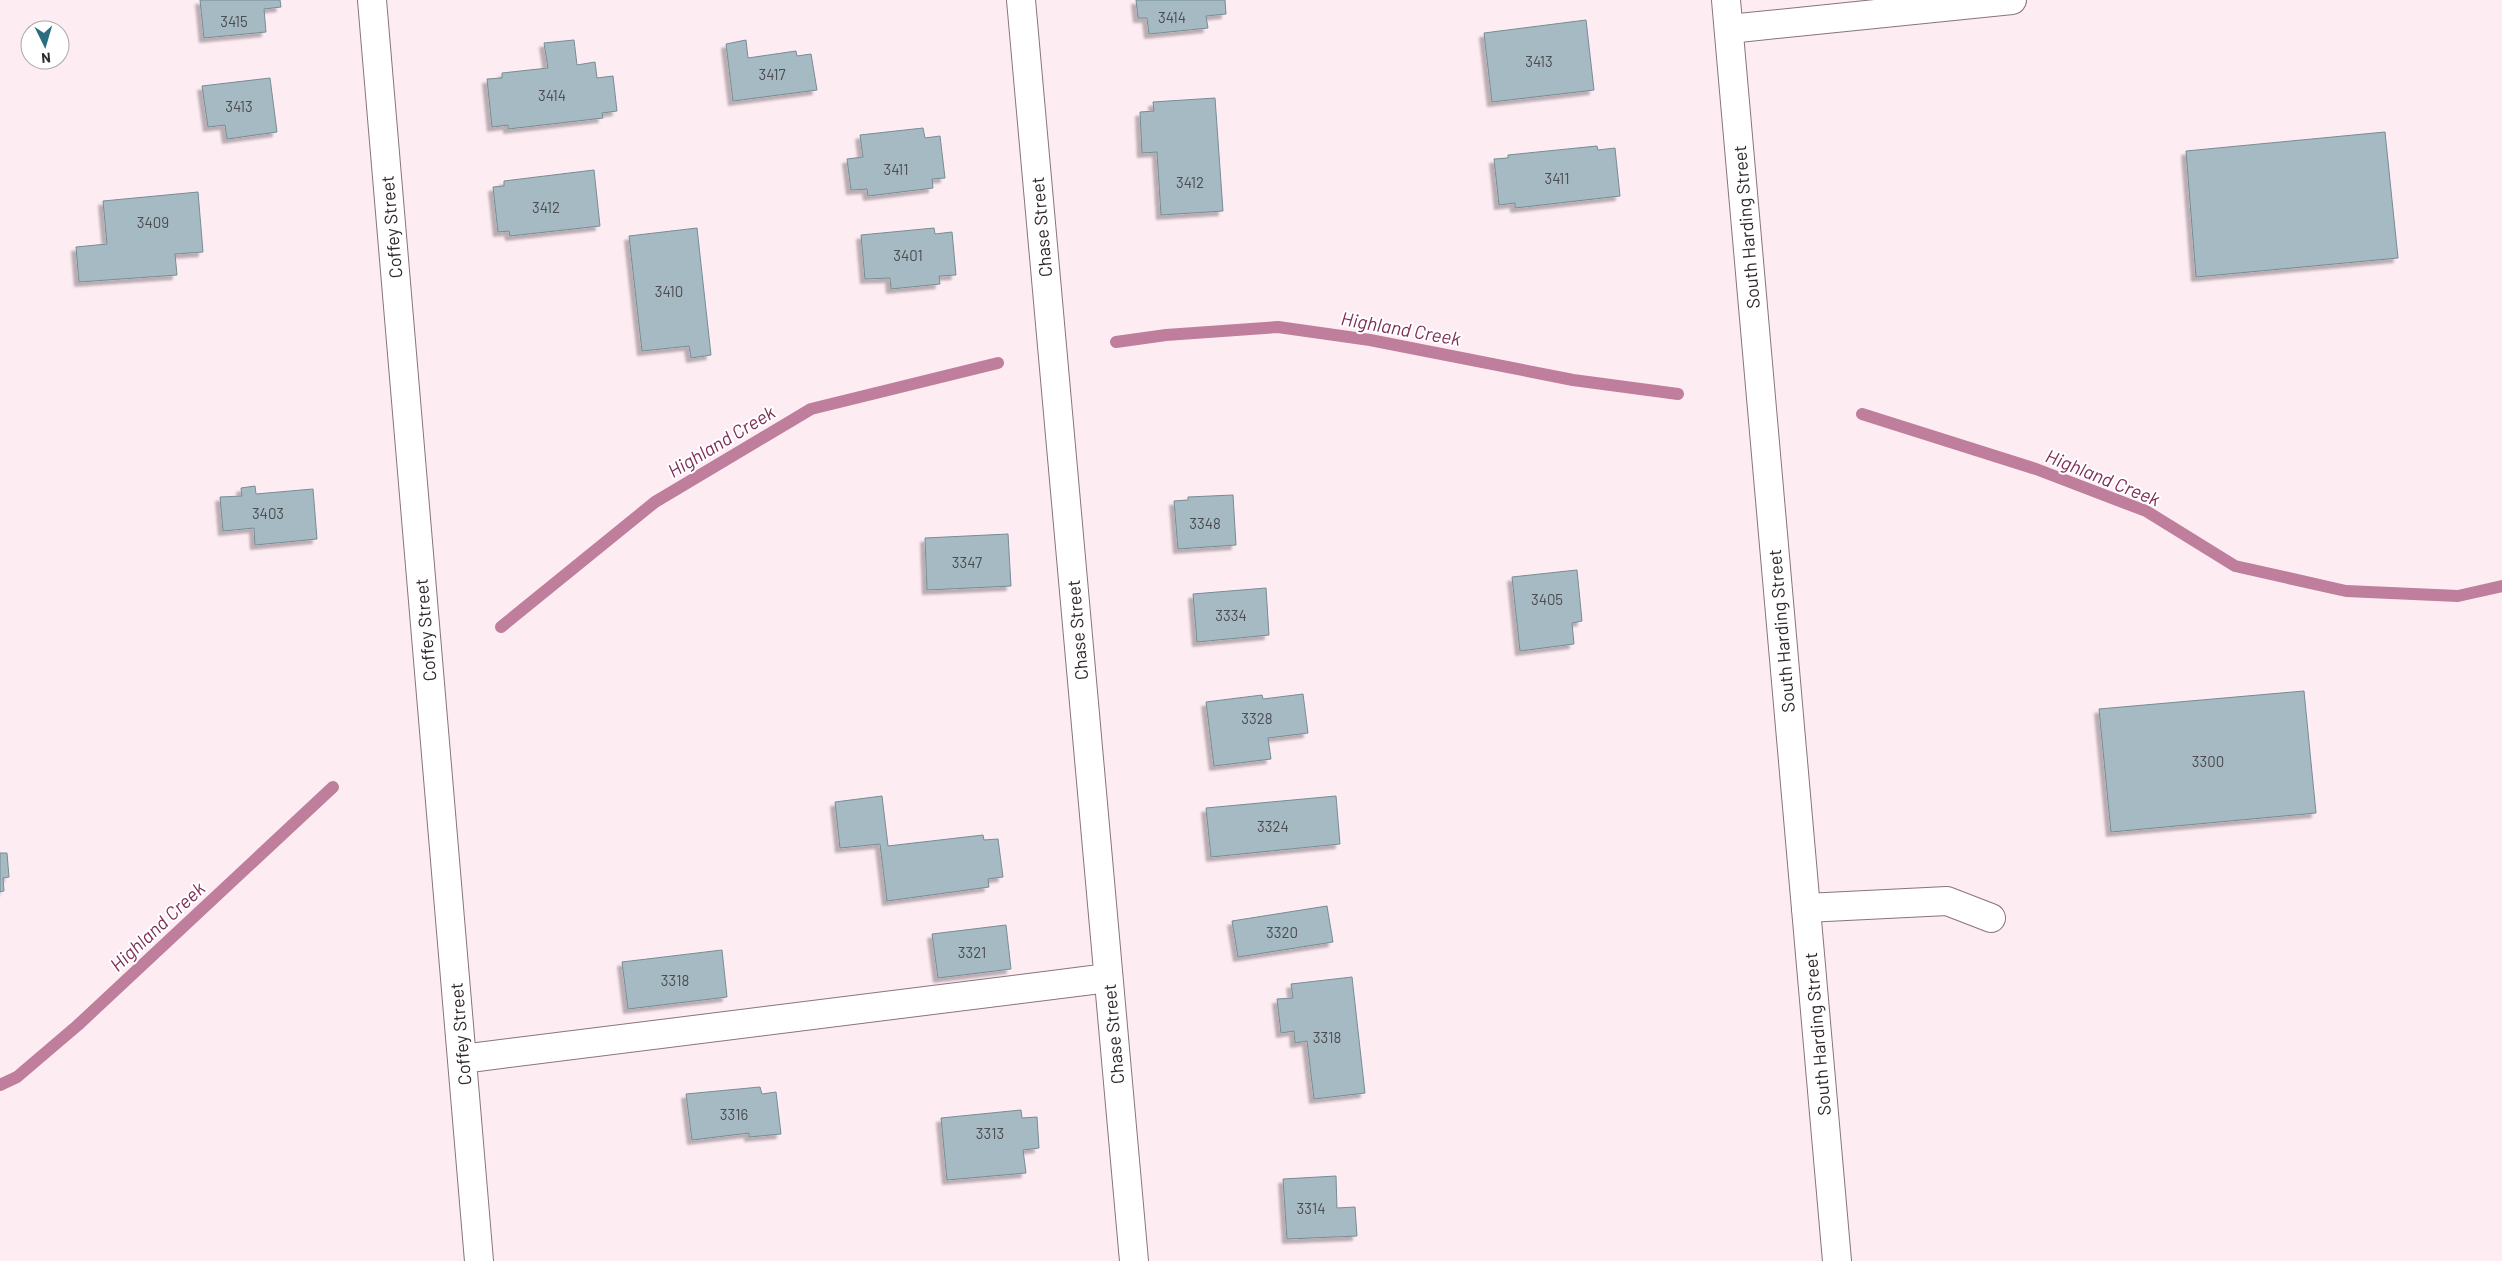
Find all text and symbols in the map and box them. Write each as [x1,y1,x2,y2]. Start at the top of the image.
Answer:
house number: 3414 [1158,8,1186,26]
house number: 3415 [220,12,248,30]
north arrow [20,20,70,70]
text: N [41,50,52,67]
house number: 3413 [1525,52,1553,70]
house number: 3417 [759,65,785,83]
house number: 3414 [538,86,566,104]
house number: 3413 [225,97,253,115]
street label: South Harding Street [1728,144,1764,310]
house number: 3411 [883,160,909,178]
house number: 3411 [1544,169,1570,187]
house number: 3412 [1176,173,1204,191]
street label: Coffey Street [376,175,406,279]
street label: Chase Street [1026,176,1056,278]
house number: 3412 [532,198,560,216]
house number: 3409 [137,213,169,231]
house number: 3401 [893,246,923,264]
house number: 3410 [655,282,683,300]
water label: Highland Creek [1339,306,1463,350]
water label: Highland Creek [663,400,779,482]
water label: Highland Creek [2043,444,2164,511]
house number: 3403 [252,504,284,522]
house number: 3348 [1189,514,1221,532]
street label: South Harding Street [1763,548,1799,714]
house number: 3347 [952,553,982,571]
street label: Coffey Street [410,578,440,682]
street label: Chase Street [1062,579,1092,681]
house number: 3405 [1531,590,1563,608]
house number: 3334 [1215,606,1247,624]
house number: 3328 [1241,709,1273,727]
house number: 3300 [2192,752,2224,770]
house number: 3324 [1257,817,1289,835]
water label: Highland Creek [105,876,210,976]
house number: 3320 [1266,923,1298,941]
house number: 3321 [958,943,986,961]
street label: South Harding Street [1799,951,1835,1117]
house number: 3318 [661,971,689,989]
street label: Coffey Street [445,982,475,1086]
street label: Chase Street [1098,983,1128,1085]
house number: 3318 [1313,1028,1341,1046]
house number: 3316 [720,1105,748,1123]
house number: 3313 [976,1124,1004,1142]
house number: 3314 [1297,1199,1325,1217]

